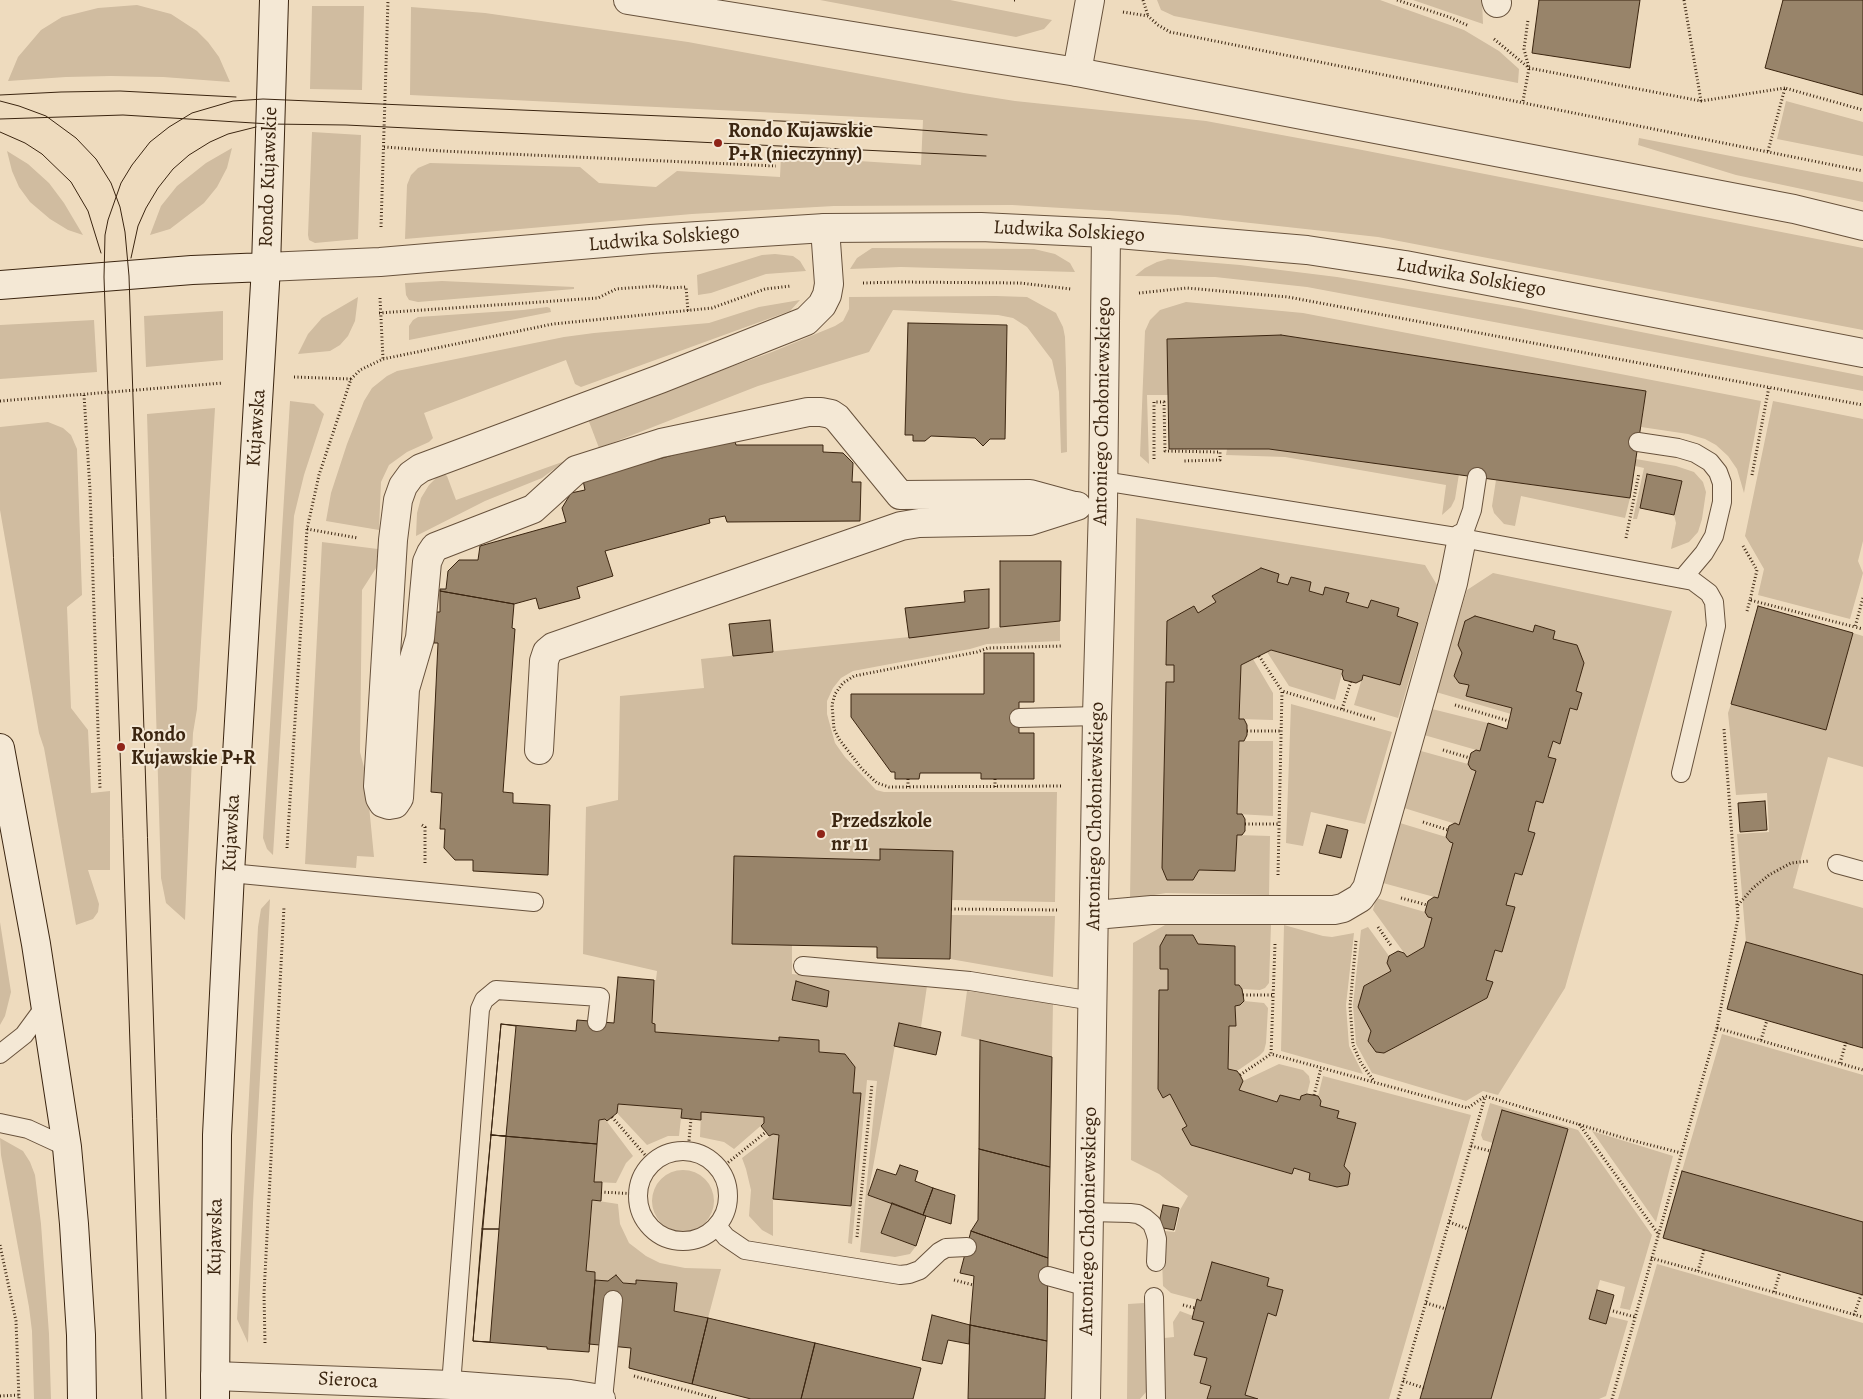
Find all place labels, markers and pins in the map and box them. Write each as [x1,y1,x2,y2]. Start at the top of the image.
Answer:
place label: Rondo Kujawskie P+R (nieczynny) [728,120,873,167]
marker: Rondo Kujawskie P+R (nieczynny) [712,137,724,149]
place label: Rondo Kujawskie P+R [131,724,256,771]
marker: Rondo Kujawskie P+R [115,741,127,753]
place label: Przedszkole nr 11 [831,810,932,857]
marker: Przedszkole nr 11 [815,828,827,840]

